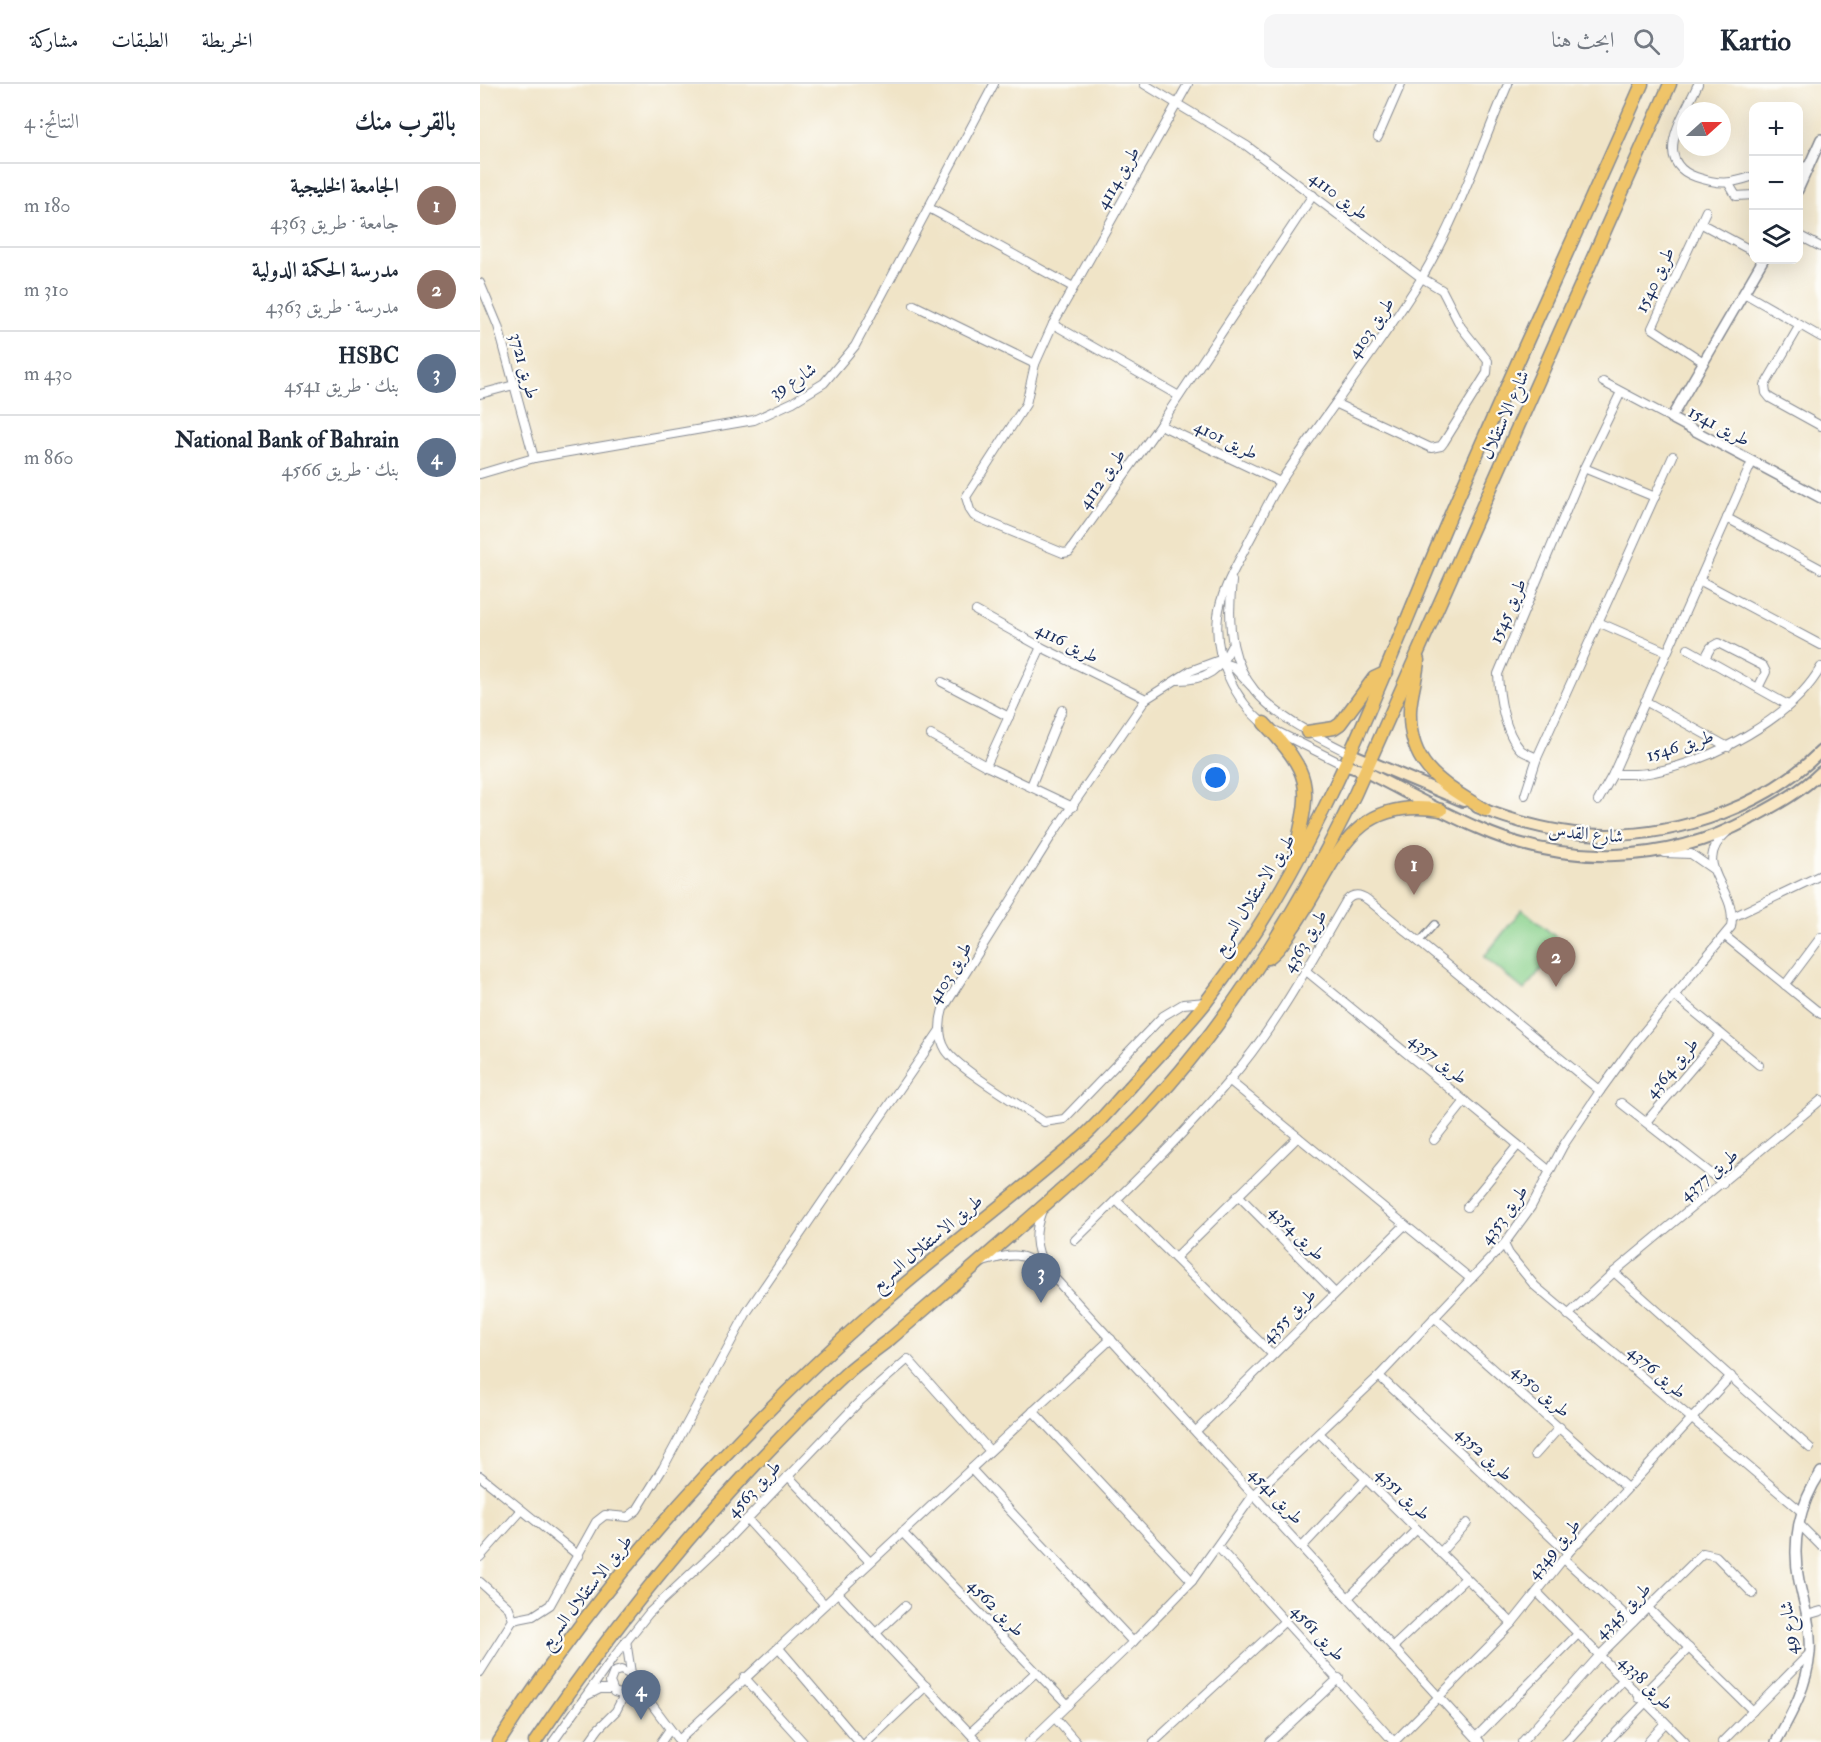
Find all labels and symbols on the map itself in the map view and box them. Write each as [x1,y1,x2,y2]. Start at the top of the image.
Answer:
north arrow [1677,102,1731,156]
street label: طريق 4114 [1091,142,1145,214]
street label: طريق 4110 [1305,166,1373,226]
street label: طريق 1540 [1630,244,1680,316]
street label: طريق 4103 [1342,293,1400,363]
street label: طريق 3721 [504,330,544,402]
street label: شارع 39 [765,358,822,407]
street label: شارع الاستقلال [1475,367,1538,464]
street label: طريق 1541 [1684,400,1754,452]
street label: طريق 4101 [1190,415,1262,465]
street label: طريق 4112 [1073,444,1131,514]
street label: طريق 1545 [1484,575,1532,647]
street label: طريق 4116 [1031,617,1103,669]
street label: طريق 1546 [1643,725,1717,767]
your location [1201,763,1230,792]
street label: شارع القدس [1547,819,1624,852]
street label: طريق الاستقلال السريع [1207,830,1304,962]
pin: 1 [1394,846,1434,895]
street label: طريق 4363 [1277,905,1333,977]
street label: طريق 4103 [922,938,978,1008]
pin: 2 [1536,938,1576,987]
street label: طريق 4357 [1404,1028,1472,1090]
street label: طريق 4364 [1640,1033,1704,1103]
street label: طريق 4377 [1675,1144,1743,1206]
street label: طريق 4353 [1475,1181,1533,1249]
street label: طريق الاستقلال السريع [866,1190,990,1300]
street label: طريق 4354 [1264,1200,1330,1266]
pin: 3 [1022,1254,1060,1303]
street label: طريق 4355 [1256,1283,1322,1349]
street label: طريق 4376 [1623,1340,1691,1404]
street label: طريق 4350 [1507,1359,1575,1423]
street label: طريق 4352 [1450,1422,1518,1486]
street label: طريق 4563 [722,1455,786,1523]
street label: طريق 4351 [1371,1462,1435,1526]
street label: طريق 4541 [1244,1463,1308,1529]
street label: طريق 4349 [1522,1514,1586,1584]
street label: طريق الاستقلال السريع [534,1530,641,1656]
street label: طريق 4562 [963,1574,1029,1642]
street label: طريق 4345 [1590,1578,1656,1644]
street label: طريق 4561 [1286,1600,1350,1666]
street label: شارع 49 [1775,1600,1806,1656]
street label: طريق 4338 [1614,1651,1678,1715]
pin: 4 [622,1670,660,1720]

